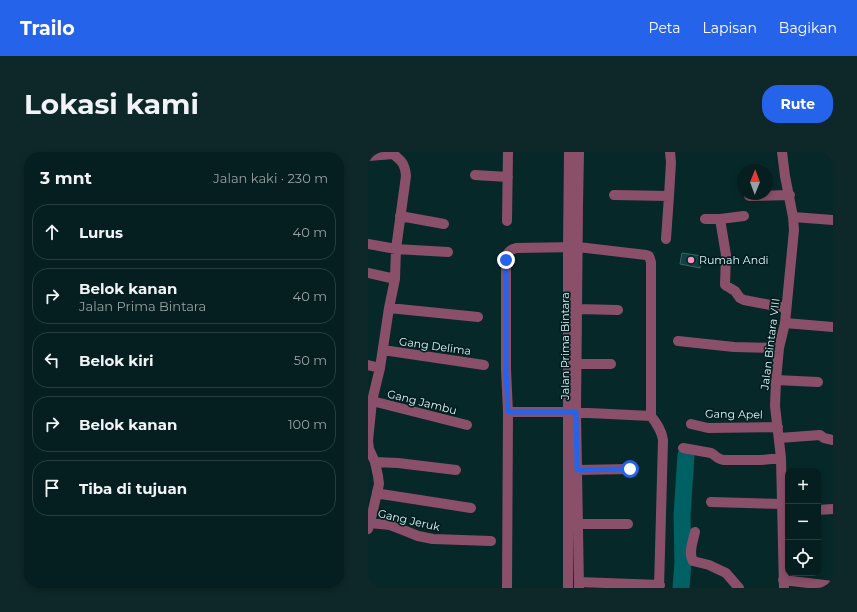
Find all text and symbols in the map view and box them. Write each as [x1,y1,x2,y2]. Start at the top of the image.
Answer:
text: Trailo [20,17,75,40]
text: Peta [649,19,681,37]
text: Lapisan [703,19,757,37]
text: Bagikan [779,19,837,37]
button: Rute [762,85,833,123]
text: Lokasi kami [24,87,199,121]
north arrow [737,164,773,200]
text: 3 mnt [40,168,92,188]
text: Jalan kaki · 230 m [213,170,328,186]
icon: ahead [41,221,63,243]
text: Lurus [79,223,123,242]
text: 40 m [293,224,327,240]
route end [497,251,515,269]
place label: Rumah Andi [699,253,769,267]
marker: Rumah Andi [686,255,696,265]
text: Belok kanan [79,279,177,298]
icon: right [41,285,63,307]
text: 40 m [293,288,327,304]
street label: Jalan Prima Bintara [558,292,572,401]
street label: Jalan Bintara VIII [757,297,783,392]
text: Jalan Prima Bintara [79,298,206,314]
street label: Gang Delima [398,334,472,358]
icon: left [41,349,63,371]
text: Belok kiri [79,351,154,370]
text: 50 m [294,352,327,368]
street label: Gang Jambu [386,387,458,417]
street label: Gang Apel [705,406,763,422]
icon: right [41,413,63,435]
text: Belok kanan [79,415,177,434]
text: 100 m [288,416,327,432]
route start [621,460,639,478]
map controls [785,468,821,576]
button: + [785,468,821,504]
icon: arrive [41,477,63,499]
text: Tiba di tujuan [79,479,187,498]
button: − [785,504,821,540]
street label: Gang Jeruk [377,506,442,534]
button: locate [785,540,821,576]

